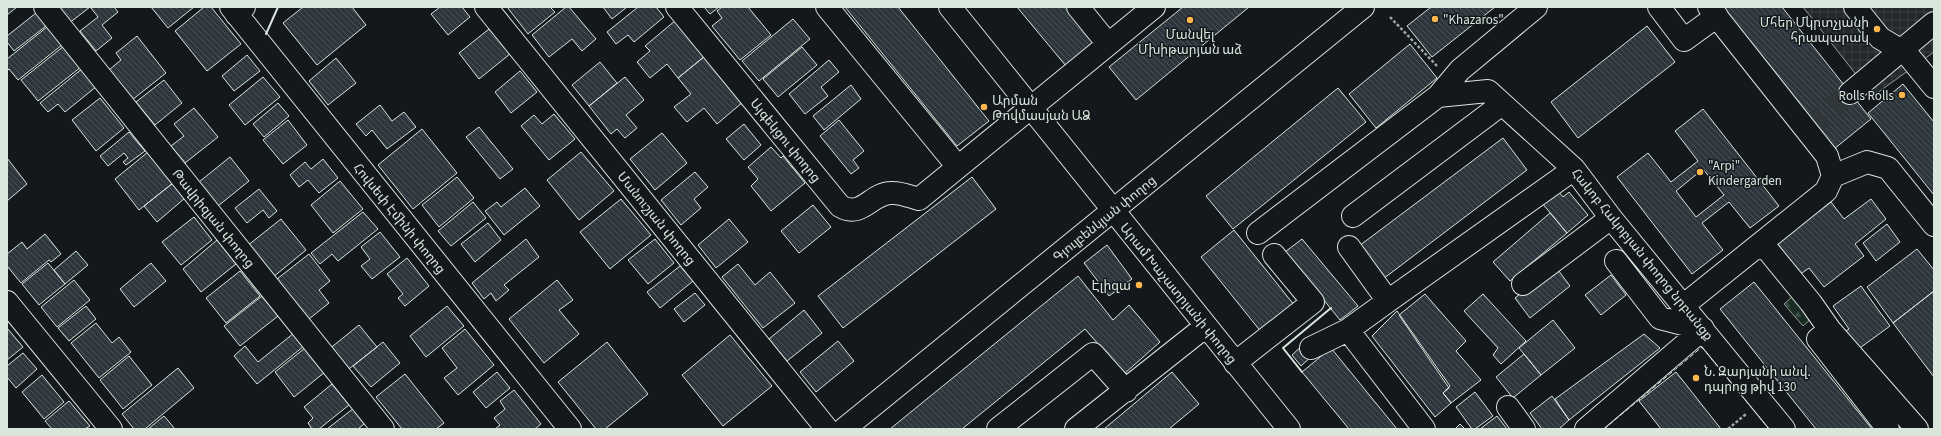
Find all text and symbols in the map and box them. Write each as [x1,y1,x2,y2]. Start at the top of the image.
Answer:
place label: "Khazaros" [1443,11,1504,29]
marker: "Khazaros" [1430,14,1440,24]
place label: Մհեր Մկրտչյանի հրապարակ [1760,14,1869,47]
marker: Մանվել Մխիթարյան աձ [1185,15,1195,25]
marker: Մհեր Մկրտչյանի հրապարակ [1872,24,1882,34]
place label: Մանվել Մխիթարյան աձ [1138,26,1242,59]
place label: Rolls Rolls [1839,87,1895,105]
marker: Rolls Rolls [1897,90,1907,100]
place label: Արման Թովմասյան ԱՁ [992,92,1091,125]
street label: Այգեկցու փողոց [746,95,825,186]
marker: Արման Թովմասյան ԱՁ [979,102,989,112]
place label: "Arpi" Kindergarden [1708,157,1782,190]
street label: Հովսեփ Էմինի փողոց [349,159,450,278]
street label: Թավրիզյան փողոց [168,165,259,272]
street label: Հակոբ Հակոբյան փողոց նրբանցք [1567,165,1717,344]
marker: "Arpi" Kindergarden [1695,167,1705,177]
street label: Մանուշյան փողոց [613,168,700,269]
street label: Գյուլբենկյան փողոց [1049,172,1160,266]
street label: Արամ Խաչատրյանի փողոց [1116,219,1241,368]
place label: Էլիզա [1092,277,1131,295]
marker: Էլիզա [1134,280,1144,290]
place label: Ն. Զարյանի անվ. դպրոց թիվ 130 [1704,363,1811,396]
marker: Ն. Զարյանի անվ. դպրոց թիվ 130 [1691,373,1701,383]

